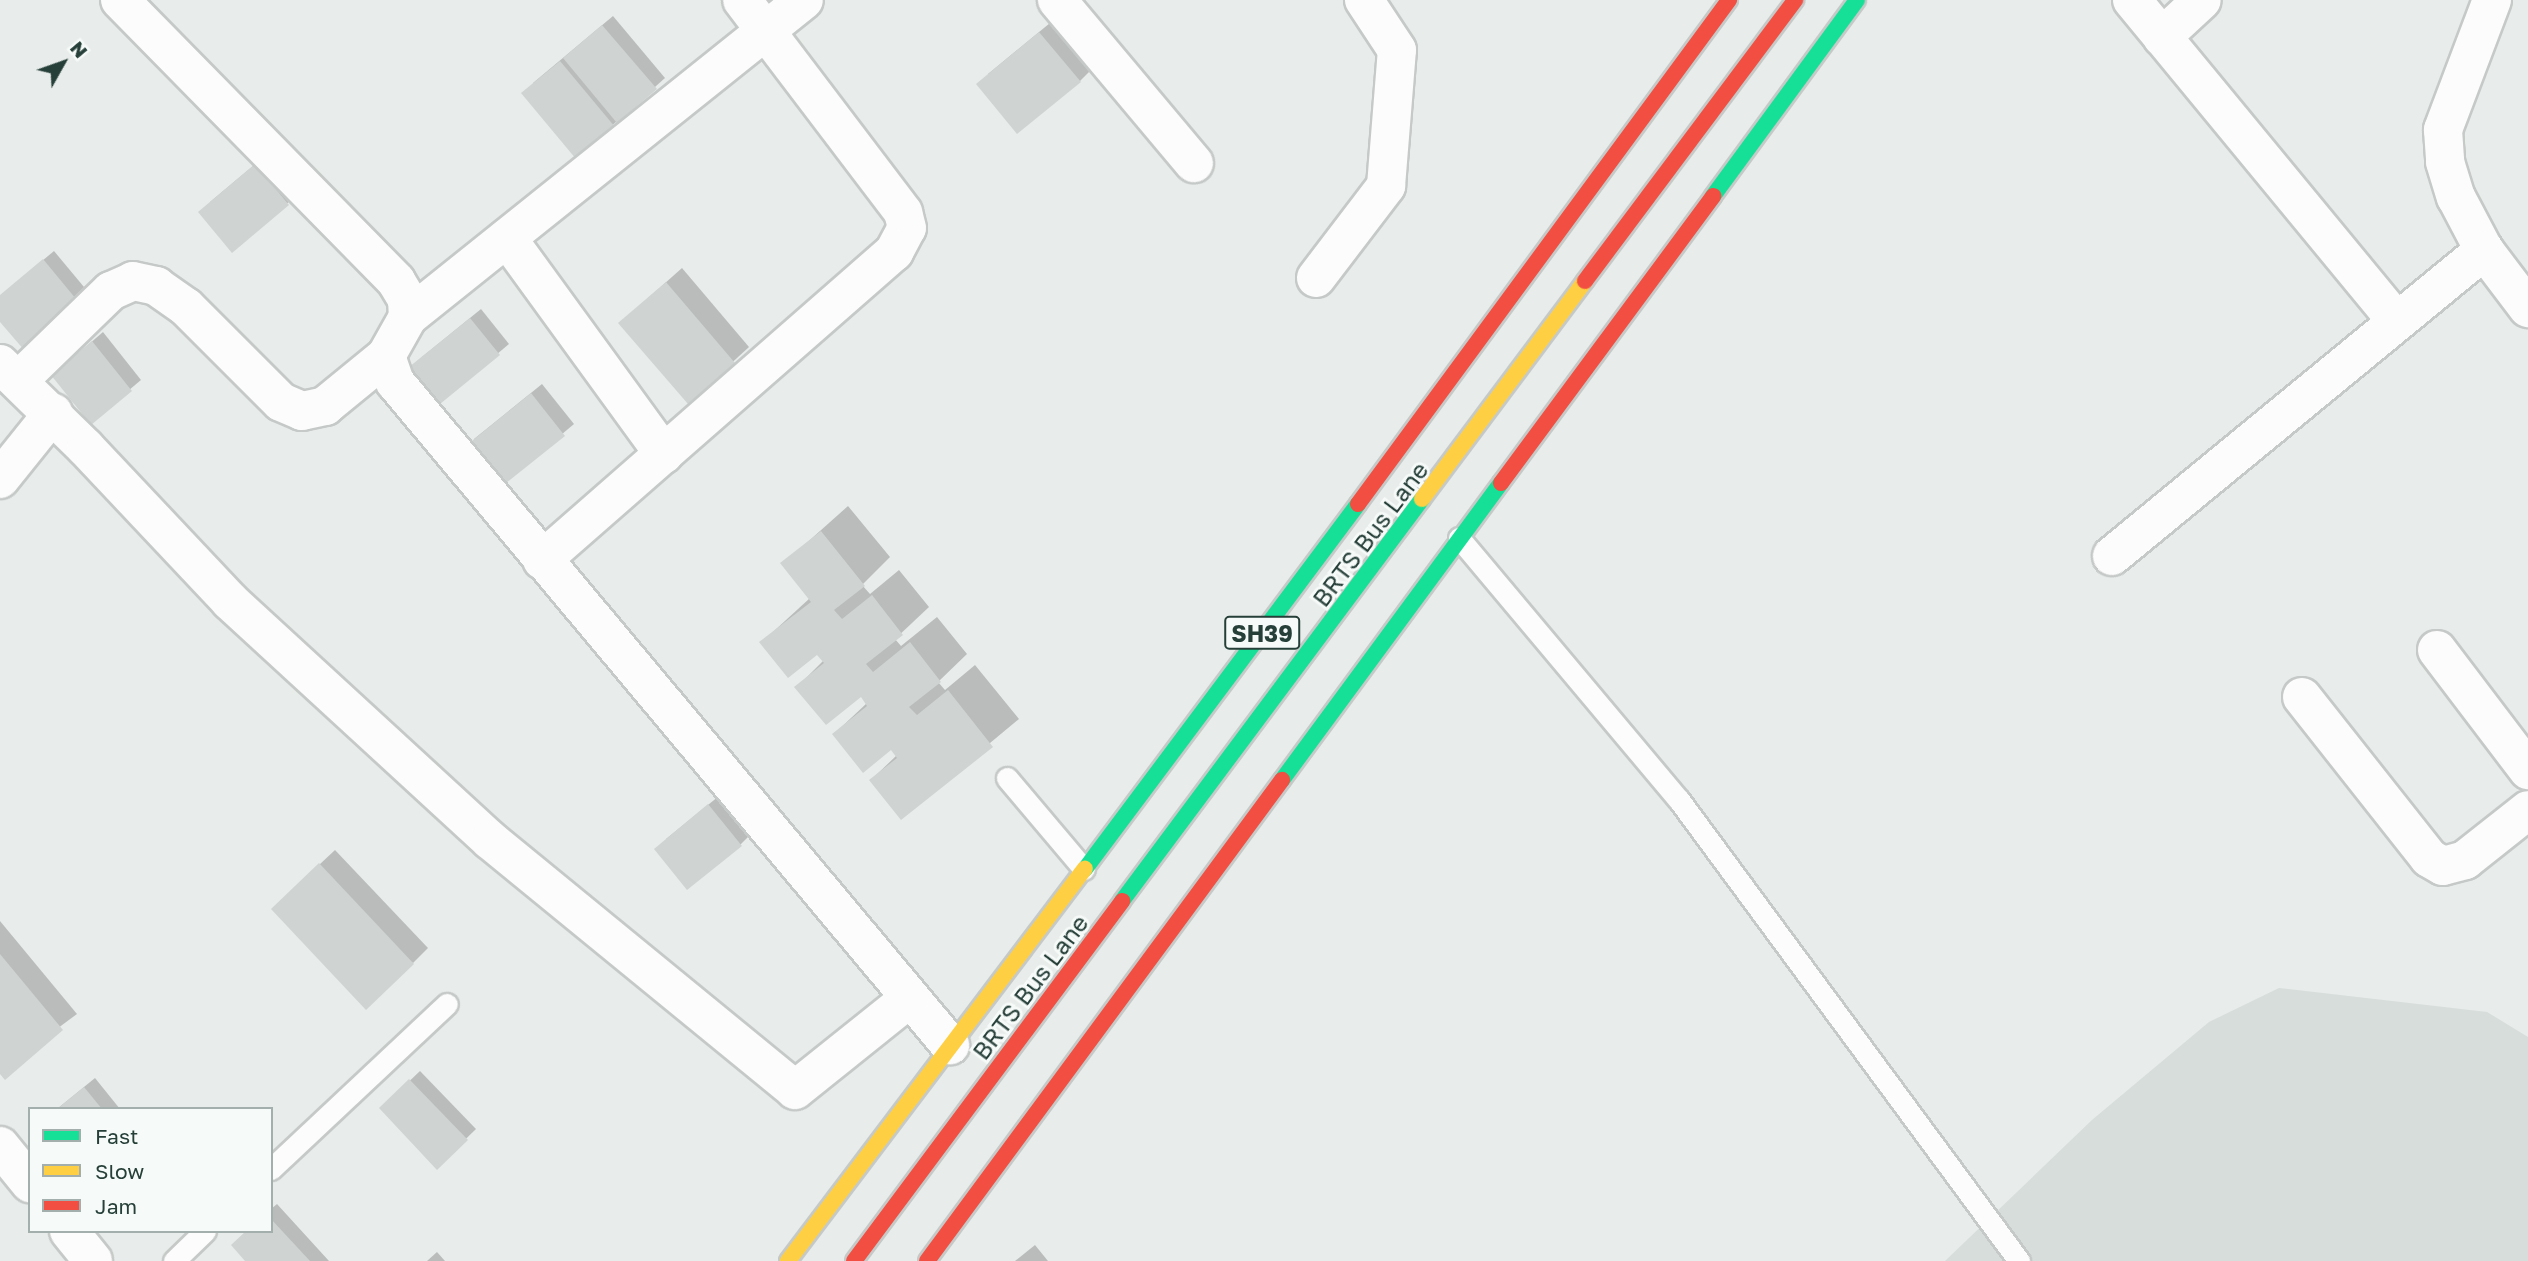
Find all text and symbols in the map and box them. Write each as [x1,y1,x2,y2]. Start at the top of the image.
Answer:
north arrow [28,28,98,98]
text: N [66,36,93,62]
street label: BRTS Bus Lane [1306,456,1434,612]
road number: SH39 [1224,614,1300,652]
street label: BRTS Bus Lane [966,909,1094,1065]
legend [28,1107,273,1233]
text: Fast [95,1123,138,1149]
text: Slow [95,1158,144,1184]
text: Jam [95,1193,137,1219]

